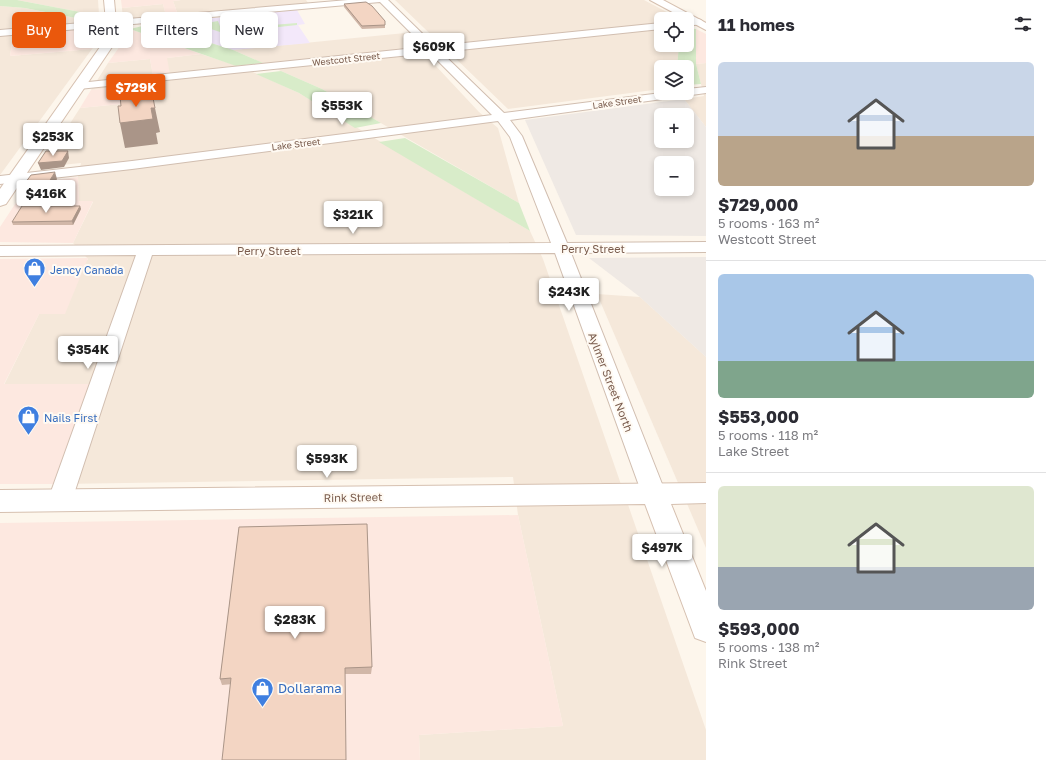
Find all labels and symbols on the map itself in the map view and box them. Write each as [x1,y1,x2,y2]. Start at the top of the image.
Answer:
pin: $609K [406,33,462,67]
street label: Westcott Street [312,50,381,68]
pin: $729K [108,74,164,108]
pin: $553K [314,92,370,126]
street label: Lake Street [592,93,643,111]
pin: $253K [25,123,81,157]
street label: Lake Street [271,135,322,152]
pin: $416K [18,180,74,214]
pin: $321K [325,201,381,235]
street label: Perry Street [561,242,625,255]
street label: Perry Street [237,244,301,257]
shop icon: Jency Canada [22,256,48,289]
place label: Jency Canada [50,263,124,276]
pin: $243K [541,278,597,312]
street label: Aylmer Street North [586,330,636,434]
pin: $354K [60,336,116,370]
shop icon: Nails First [16,404,42,437]
place label: Nails First [44,411,98,424]
pin: $593K [299,445,355,479]
street label: Rink Street [324,490,382,504]
pin: $497K [634,534,690,568]
pin: $283K [267,606,323,640]
shop icon: Dollarama [250,675,276,708]
place label: Dollarama [278,680,342,696]

